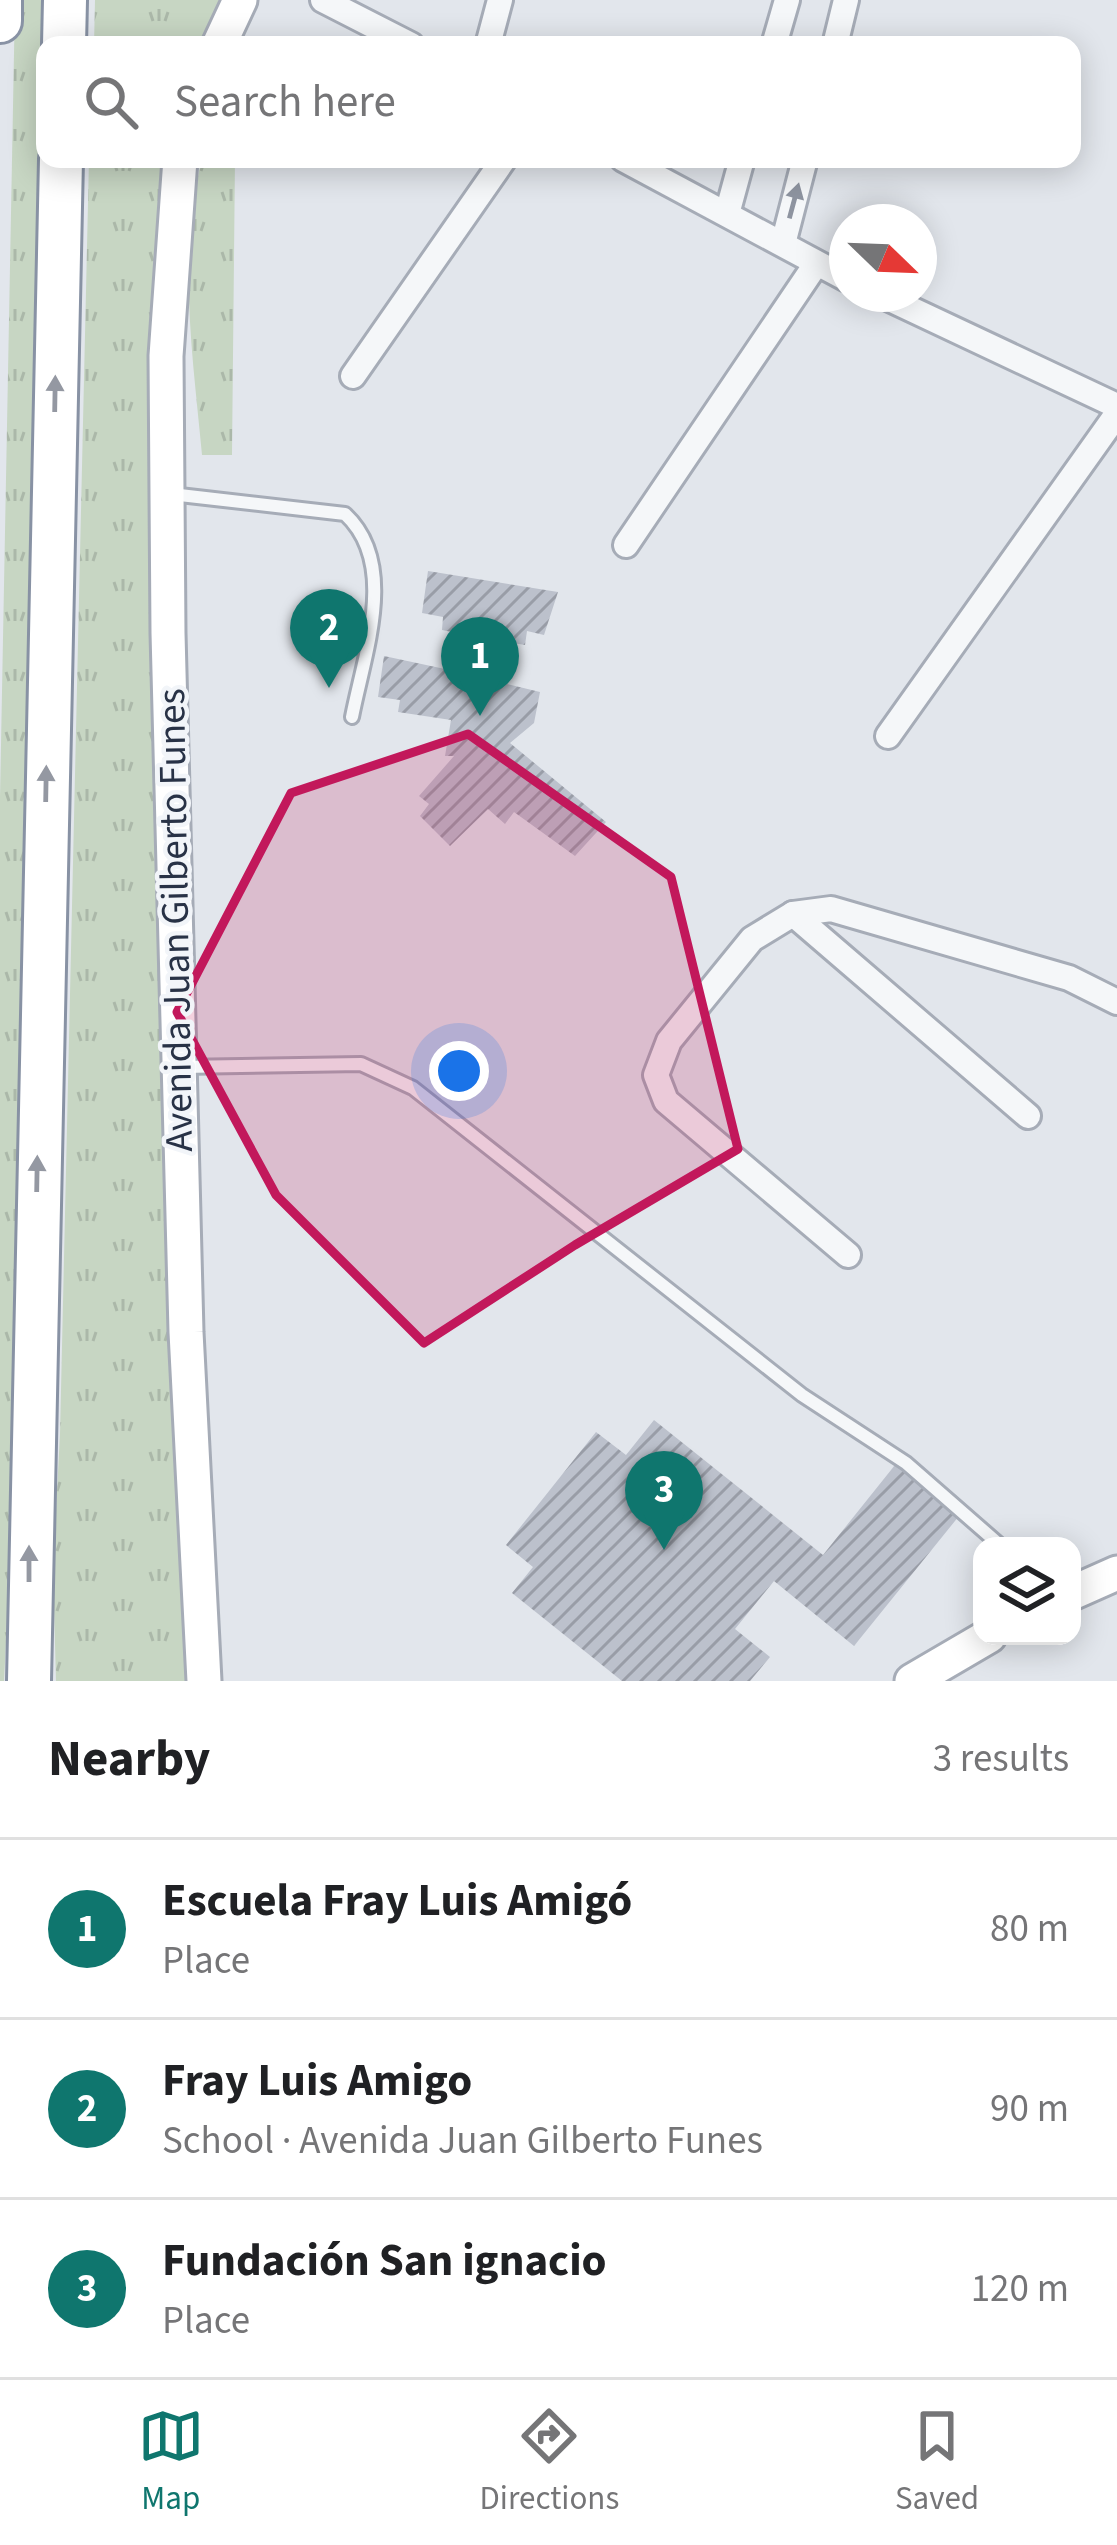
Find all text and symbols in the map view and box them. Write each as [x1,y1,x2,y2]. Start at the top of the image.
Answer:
search box [36,36,1081,168]
icon: search [78,69,144,135]
text: Search here [174,70,396,134]
one-way arrow [785,183,804,220]
north arrow [829,204,937,312]
one-way arrow [46,374,65,412]
pin: 2 [290,589,368,688]
pin: 1 [441,617,519,716]
street label: Avenida Juan Gilberto Funes [144,688,208,1152]
one-way arrow [36,764,55,802]
your location [429,1041,489,1101]
one-way arrow [27,1154,47,1192]
pin: 3 [625,1451,703,1550]
map controls [973,1537,1081,1645]
button: layers [973,1537,1081,1645]
one-way arrow [19,1544,39,1582]
text: Nearby [48,1723,210,1795]
text: 3 results [933,1731,1069,1787]
text: Escuela Fray Luis Amigó [162,1869,632,1933]
text: 1 [77,1901,97,1957]
text: 80 m [990,1901,1069,1957]
text: Place [162,1933,250,1989]
text: Fray Luis Amigo [162,2049,472,2113]
text: 2 [77,2081,97,2137]
text: 90 m [990,2081,1069,2137]
text: School · Avenida Juan Gilberto Funes [162,2113,763,2169]
text: Fundación San ignacio [162,2229,607,2293]
text: 3 [77,2261,97,2317]
text: 120 m [971,2261,1069,2317]
text: Place [162,2293,250,2349]
tab: Map [138,2403,204,2522]
tab: Directions [480,2403,619,2522]
tab: Saved [895,2403,979,2522]

